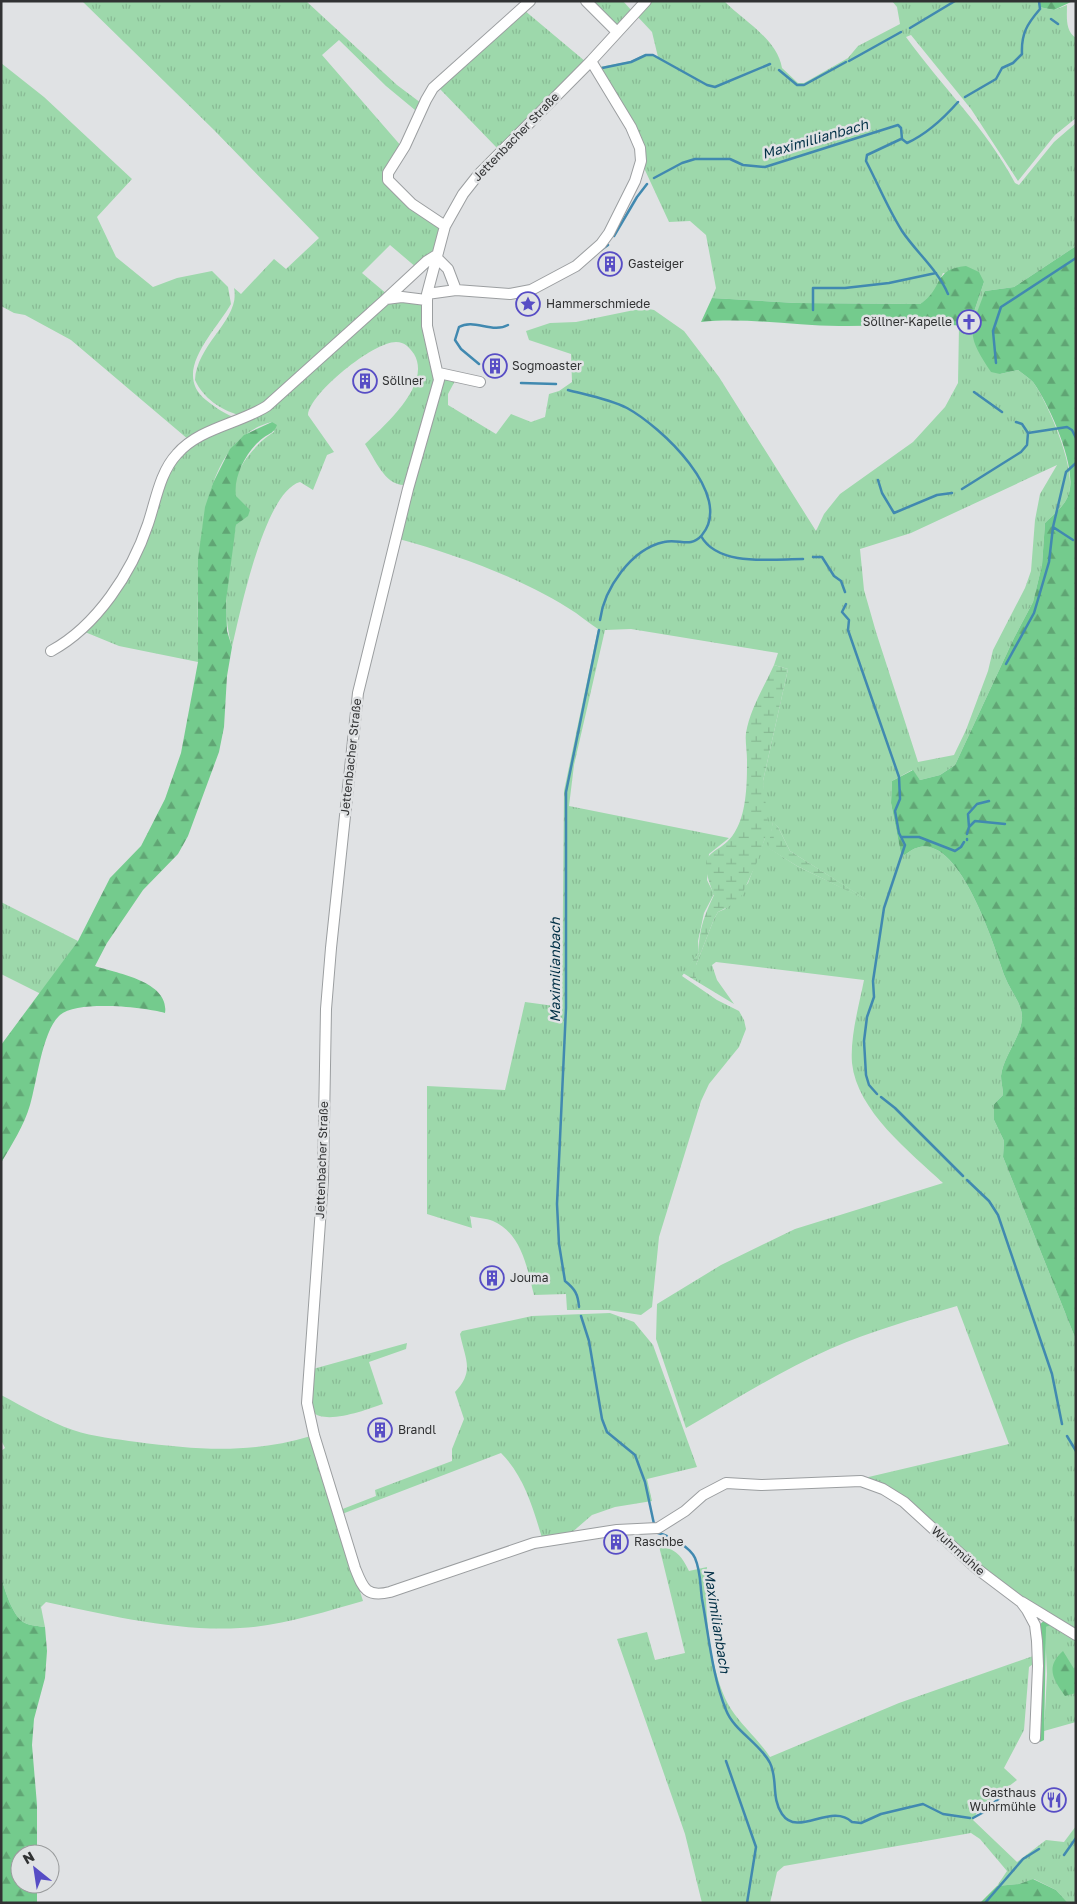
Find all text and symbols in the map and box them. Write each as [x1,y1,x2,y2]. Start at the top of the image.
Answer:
street label: Jettenbacher Straße [469,89,562,184]
water label: Maximillianbach [760,115,871,162]
building icon: Gasteiger [597,251,623,277]
place label: Gasteiger [628,256,684,271]
place icon: Hammerschmiede [515,291,541,317]
place label: Hammerschmiede [546,296,650,311]
church icon: Söllner-Kapelle [956,309,982,335]
place label: Söllner-Kapelle [863,314,952,329]
building icon: Sogmoaster [482,353,508,379]
place label: Sogmoaster [512,358,582,373]
building icon: Söllner [352,368,378,394]
place label: Söllner [382,373,424,388]
street label: Jettenbacher Straße [337,698,364,816]
water label: Maximilianbach [546,916,563,1023]
street label: Jettenbacher Straße [312,1101,331,1219]
building icon: Jouma [479,1265,505,1291]
place label: Jouma [510,1270,549,1285]
building icon: Brandl [367,1417,393,1443]
place label: Brandl [398,1422,436,1437]
street label: Wuhrmühle [929,1523,988,1578]
building icon: Raschbe [603,1529,629,1555]
place label: Raschbe [634,1534,683,1549]
water label: Maximilianbach [701,1568,734,1676]
place label: Gasthaus Wuhrmühle [969,1785,1036,1814]
restaurant icon: Gasthaus Wuhrmühle [1041,1787,1067,1813]
north arrow [10,1844,60,1894]
text: N [19,1847,37,1867]

